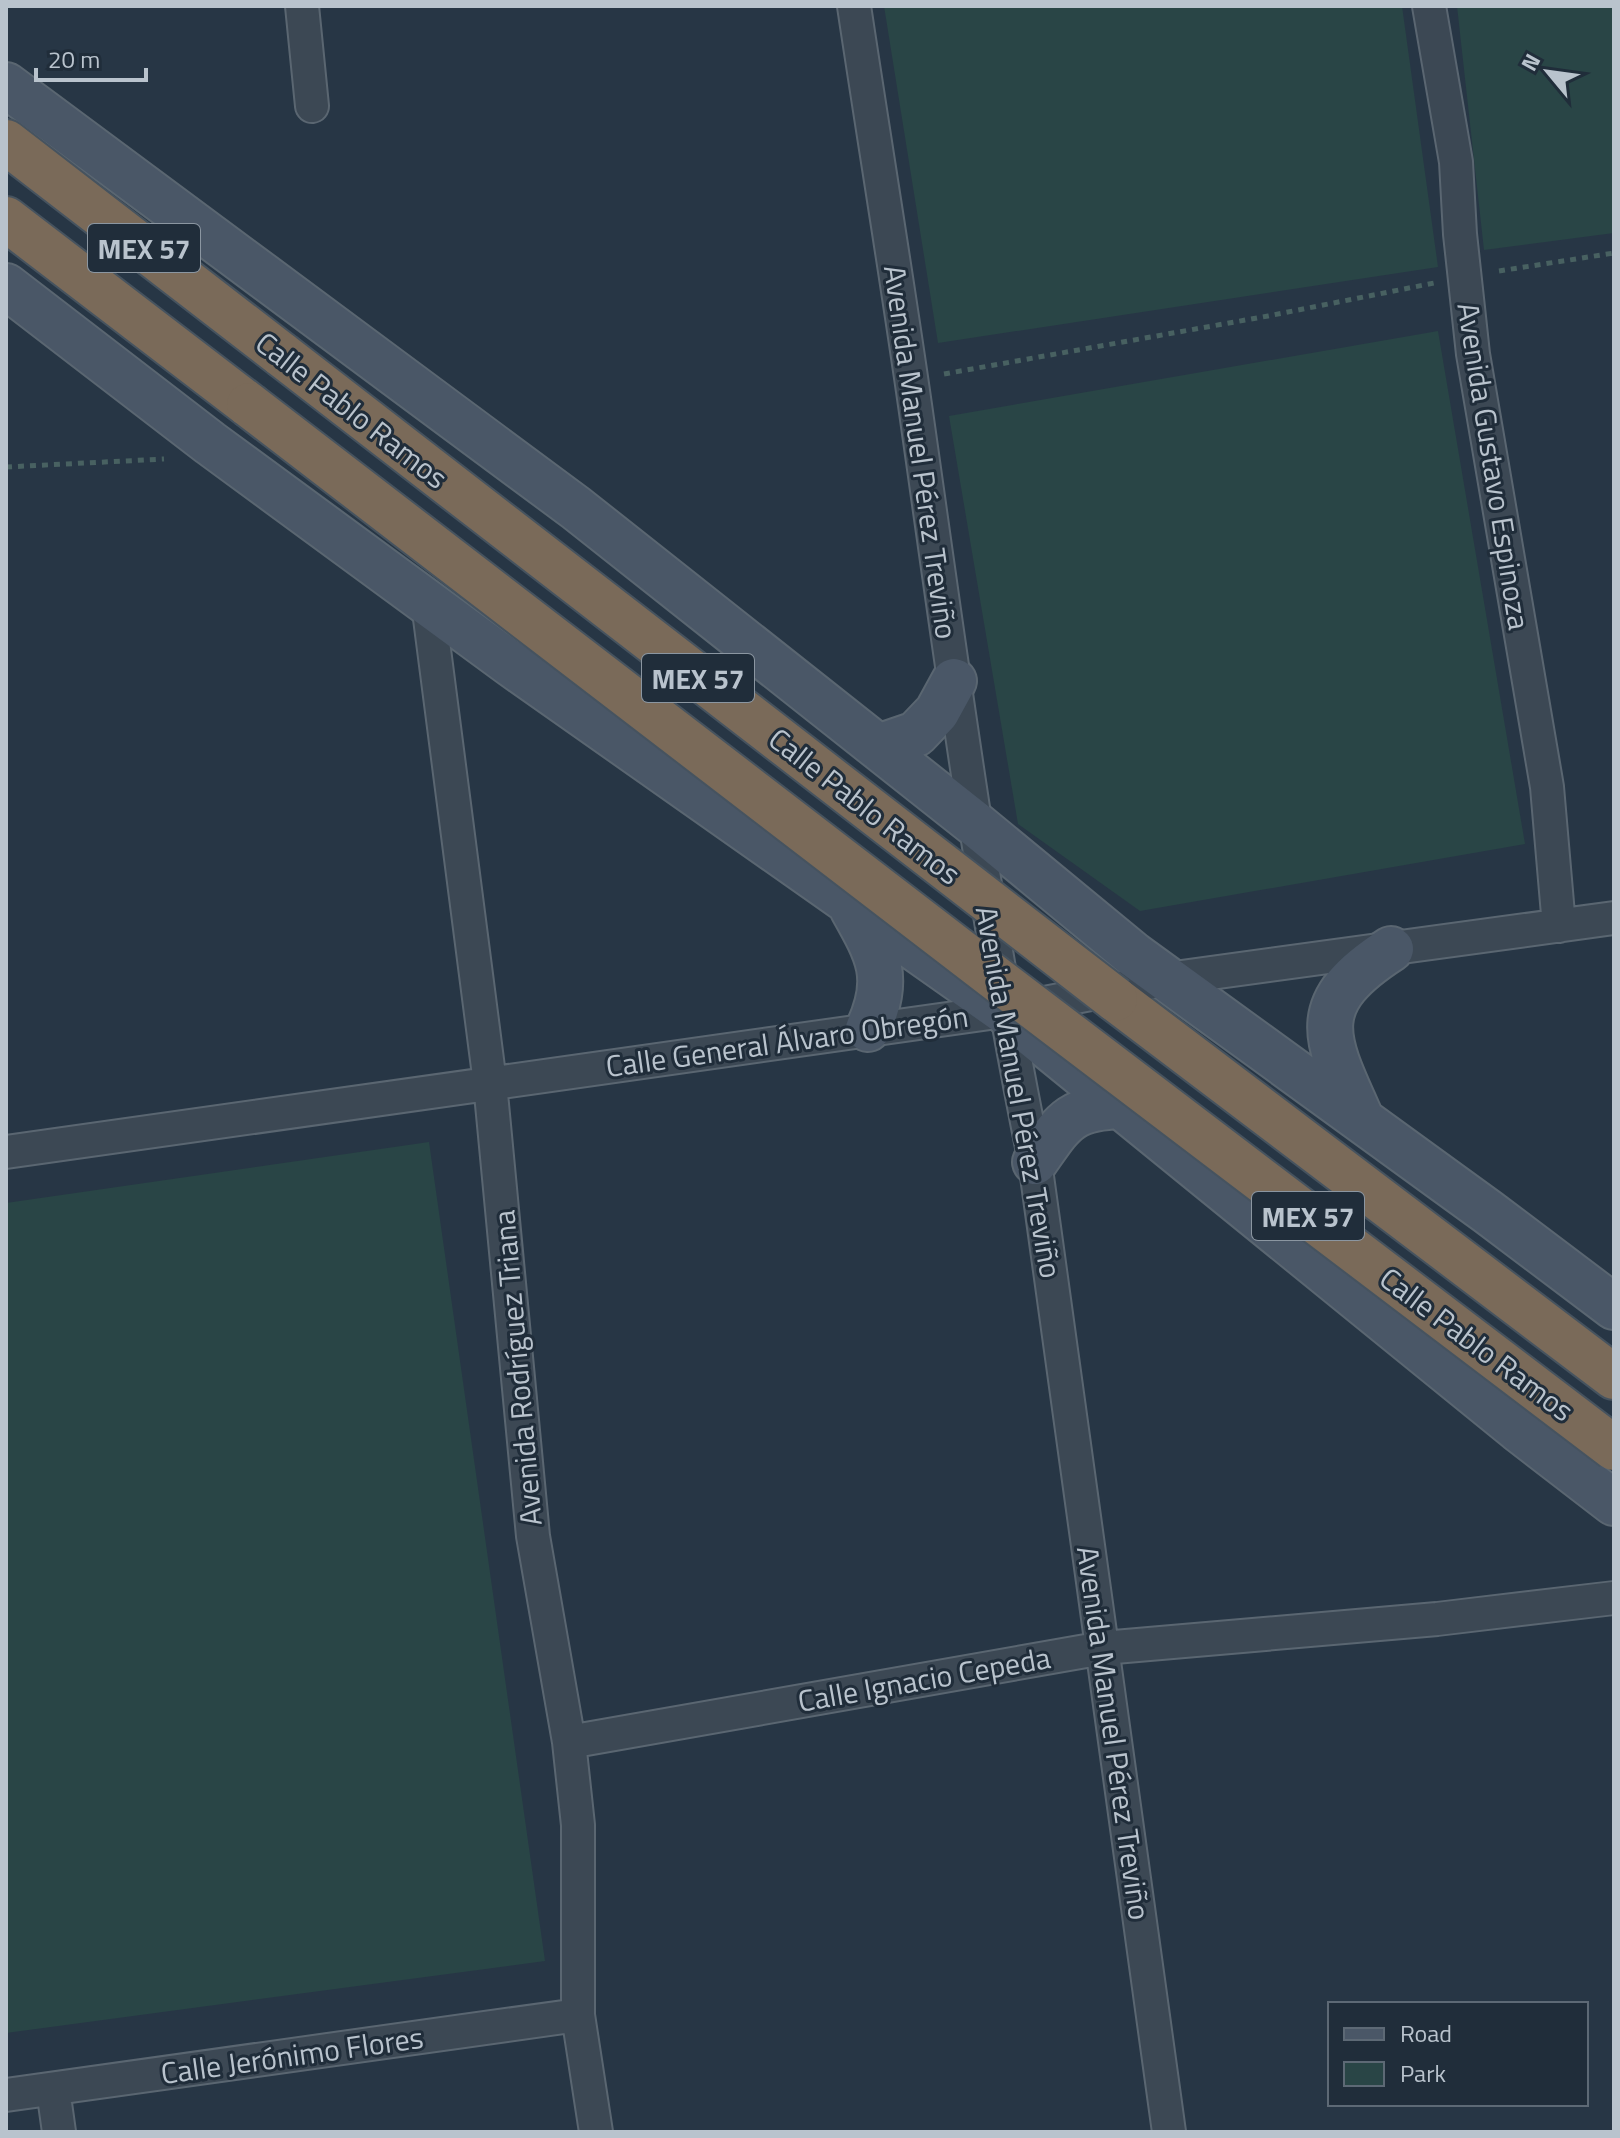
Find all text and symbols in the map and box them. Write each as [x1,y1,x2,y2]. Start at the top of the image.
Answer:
scale bar [36,32,146,82]
north arrow [1508,32,1588,112]
text: 20 m [48,41,100,77]
text: N [1512,47,1549,77]
road number: MEX 57 [88,224,200,272]
street label: Avenida Manuel Pérez Treviño [872,262,970,642]
street label: Avenida Gustavo Espinoza [1445,299,1543,633]
street label: Calle Pablo Ramos [246,320,458,500]
road number: MEX 57 [642,654,754,702]
street label: Calle Pablo Ramos [759,716,971,896]
street label: Avenida Manuel Pérez Treviño [964,902,1074,1282]
street label: Calle General Álvaro Obregón [603,993,971,1089]
road number: MEX 57 [1252,1192,1364,1240]
street label: Avenida Rodríguez Triana [480,1208,554,1528]
street label: Calle Pablo Ramos [1370,1255,1584,1433]
street label: Avenida Manuel Pérez Treviño [1065,1543,1163,1923]
street label: Calle Ignacio Cepeda [794,1634,1054,1724]
legend [1328,2002,1588,2106]
street label: Calle Jerónimo Flores [158,2014,426,2096]
text: Road [1400,2015,1452,2051]
text: Park [1400,2055,1446,2091]

